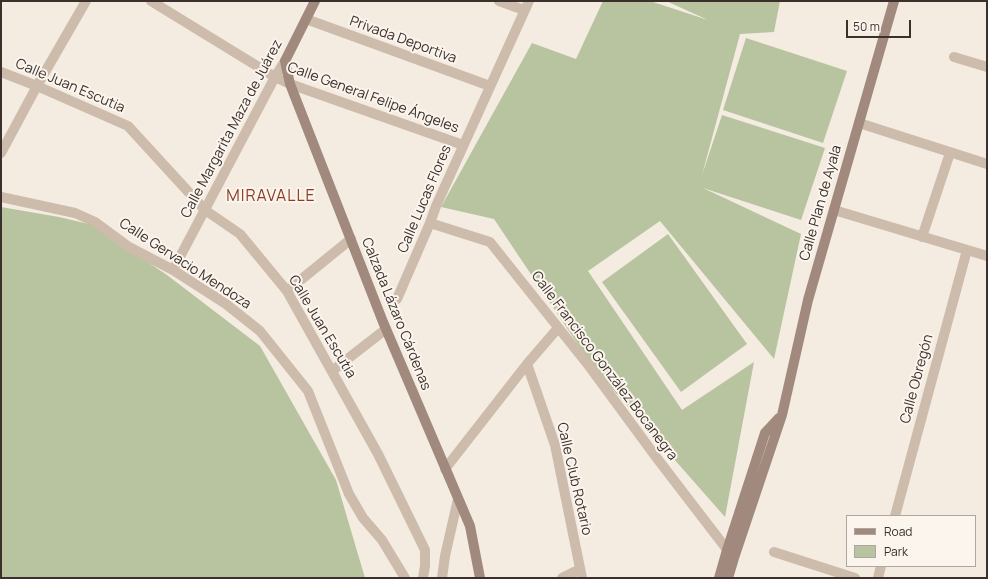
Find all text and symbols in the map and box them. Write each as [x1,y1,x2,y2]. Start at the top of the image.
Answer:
scale bar [848,12,913,38]
street label: Privada Deportiva [347,13,459,67]
text: 50 m [853,18,880,35]
street label: Calle Margarita Maza de Juárez [178,37,286,221]
street label: Calle Juan Escutia [13,55,127,117]
street label: Calle General Felipe Ángeles [285,59,461,137]
street label: Calle Lucas Flores [395,143,455,255]
street label: Calle Plan de Ayala [796,143,846,263]
district label: MIRAVALLE [226,187,316,207]
street label: Calle Gervacio Mendoza [116,215,254,313]
street label: Calzada Lázaro Cárdenas [358,235,434,393]
street label: Calle Francisco González Bocanegra [527,268,681,464]
street label: Calle Juan Escutia [285,273,359,381]
street label: Calle Obregón [897,333,937,425]
street label: Calle Club Rotario [553,421,595,537]
legend [846,515,976,567]
text: Road [884,523,912,540]
text: Park [884,543,908,560]

